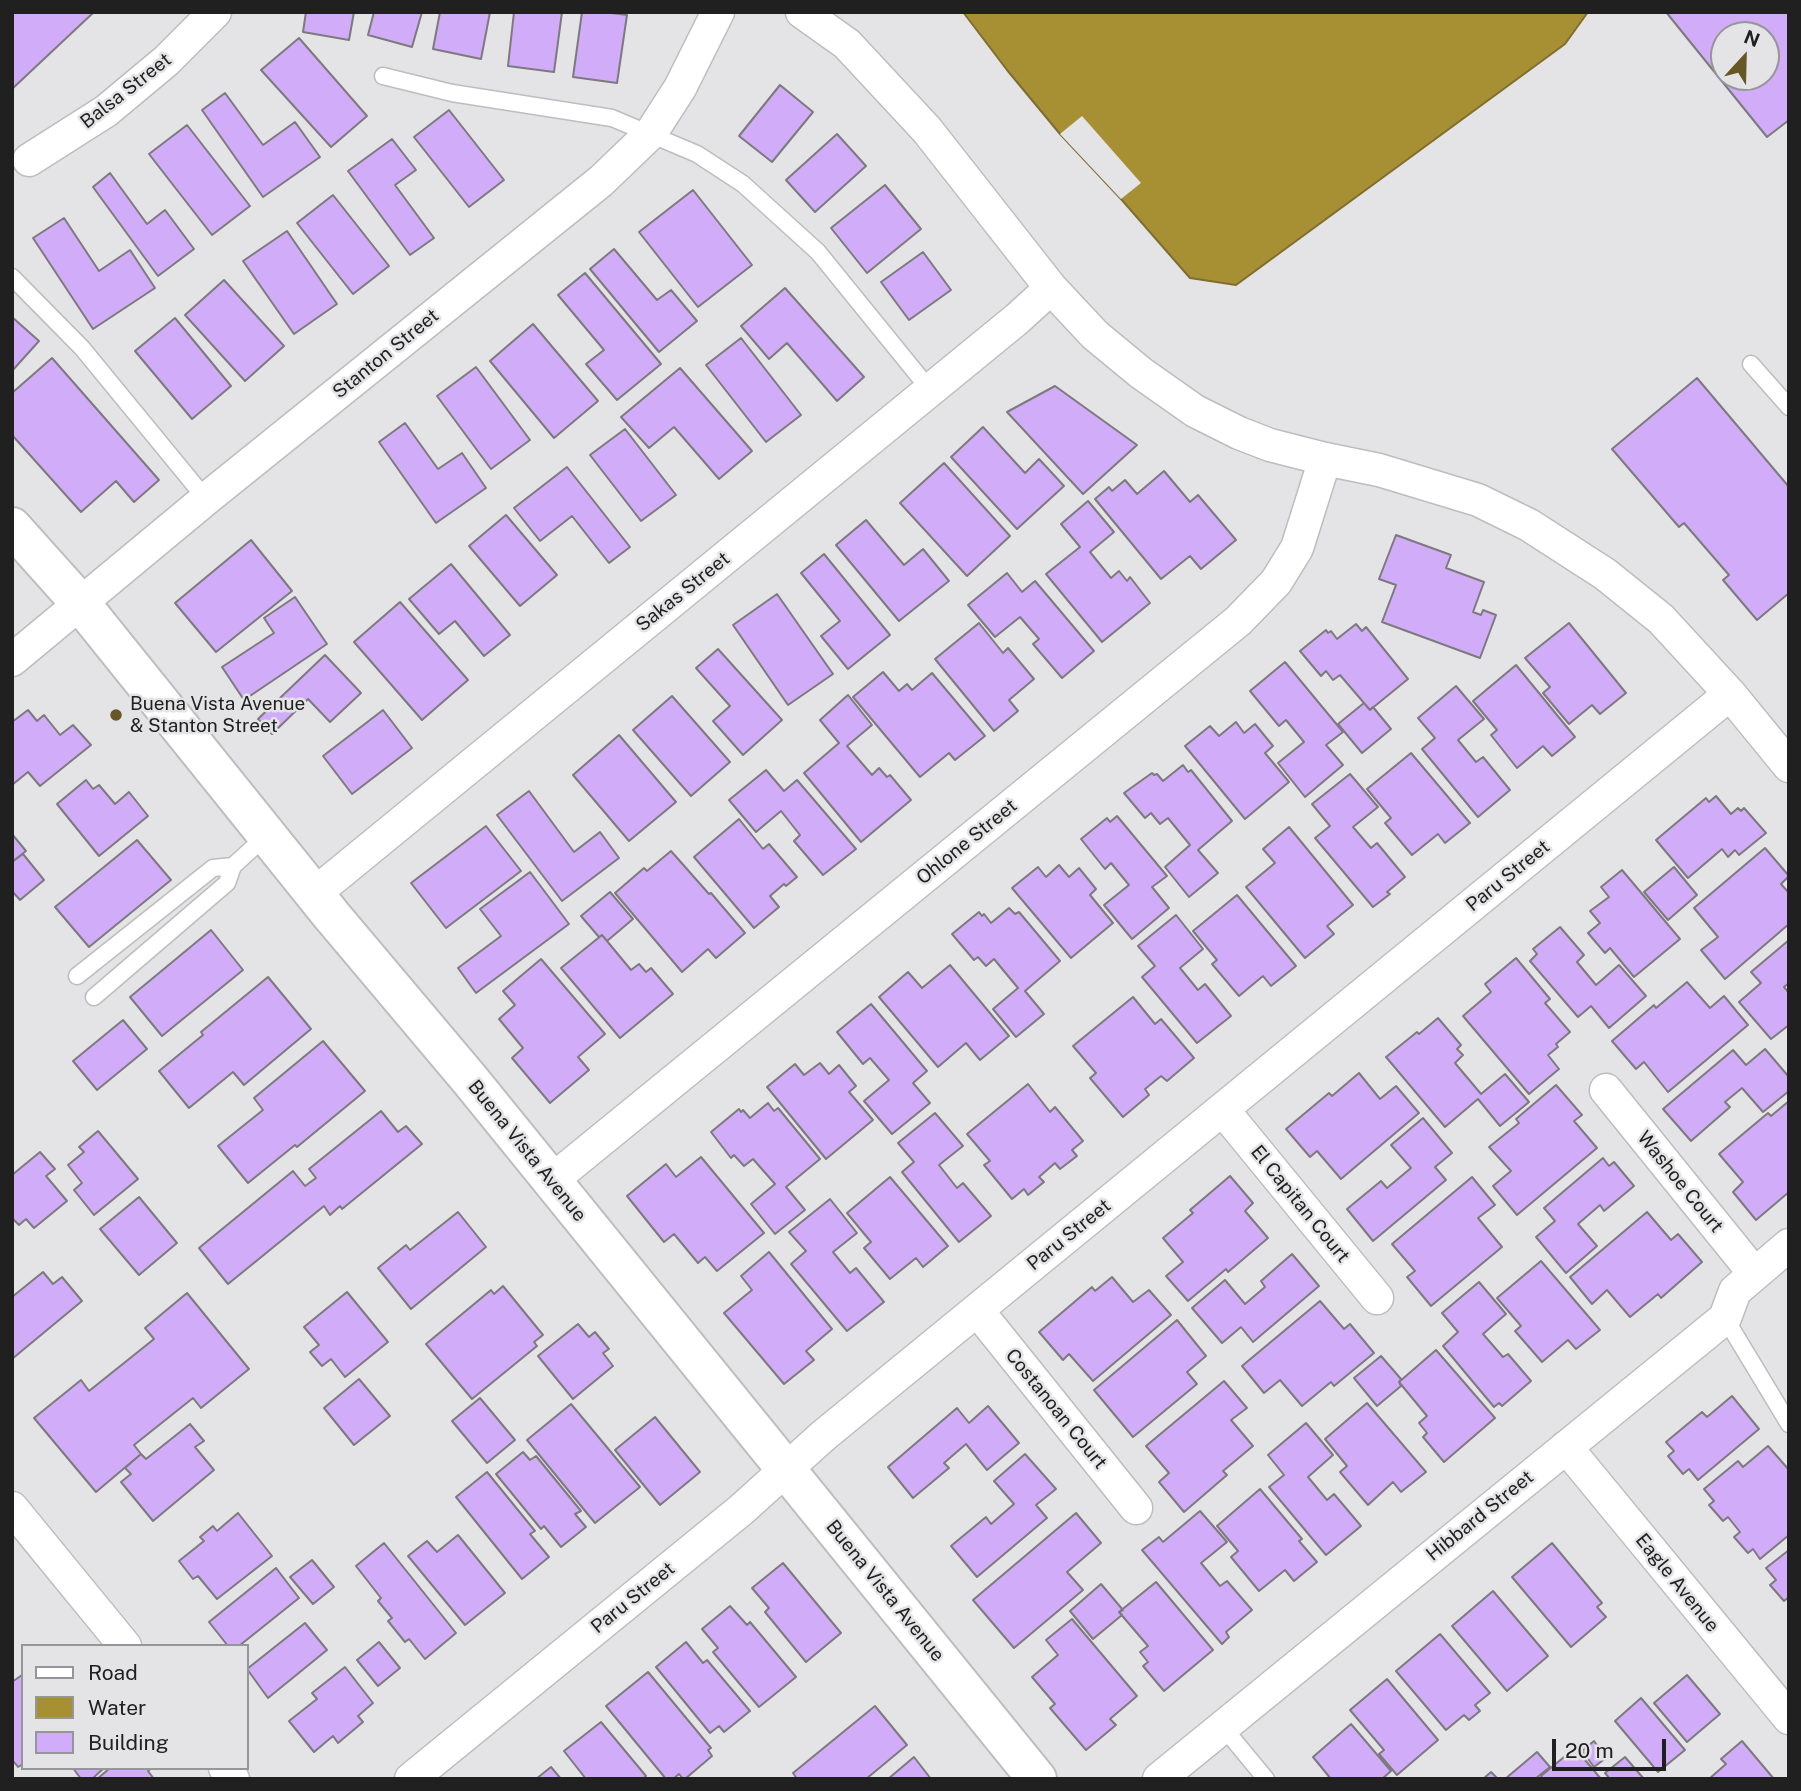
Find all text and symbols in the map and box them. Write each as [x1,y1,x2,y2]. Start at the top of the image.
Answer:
north arrow [1710,21,1780,91]
text: N [1741,25,1763,51]
street label: Balsa Street [76,48,176,134]
street label: Stanton Street [328,304,444,404]
street label: Sakas Street [632,547,734,637]
place label: Buena Vista Avenue & Stanton Street [130,693,305,737]
marker: Buena Vista Avenue & Stanton Street [108,707,124,723]
street label: Ohlone Street [912,795,1022,889]
street label: Paru Street [1462,835,1554,917]
street label: Buena Vista Avenue [463,1076,591,1226]
street label: Washoe Court [1632,1127,1728,1237]
street label: El Capitan Court [1246,1141,1354,1267]
street label: Paru Street [1023,1194,1115,1276]
street label: Costanoan Court [1001,1344,1111,1474]
street label: Hibbard Street [1422,1466,1538,1566]
street label: Buena Vista Avenue [821,1516,949,1666]
street label: Eagle Avenue [1630,1529,1724,1637]
street label: Paru Street [587,1557,679,1639]
legend [21,1644,248,1770]
text: Road [88,1660,138,1685]
text: Water [88,1695,146,1720]
scale bar [1556,1724,1670,1768]
text: Building [88,1730,169,1755]
text: 20 m [1565,1738,1614,1763]

